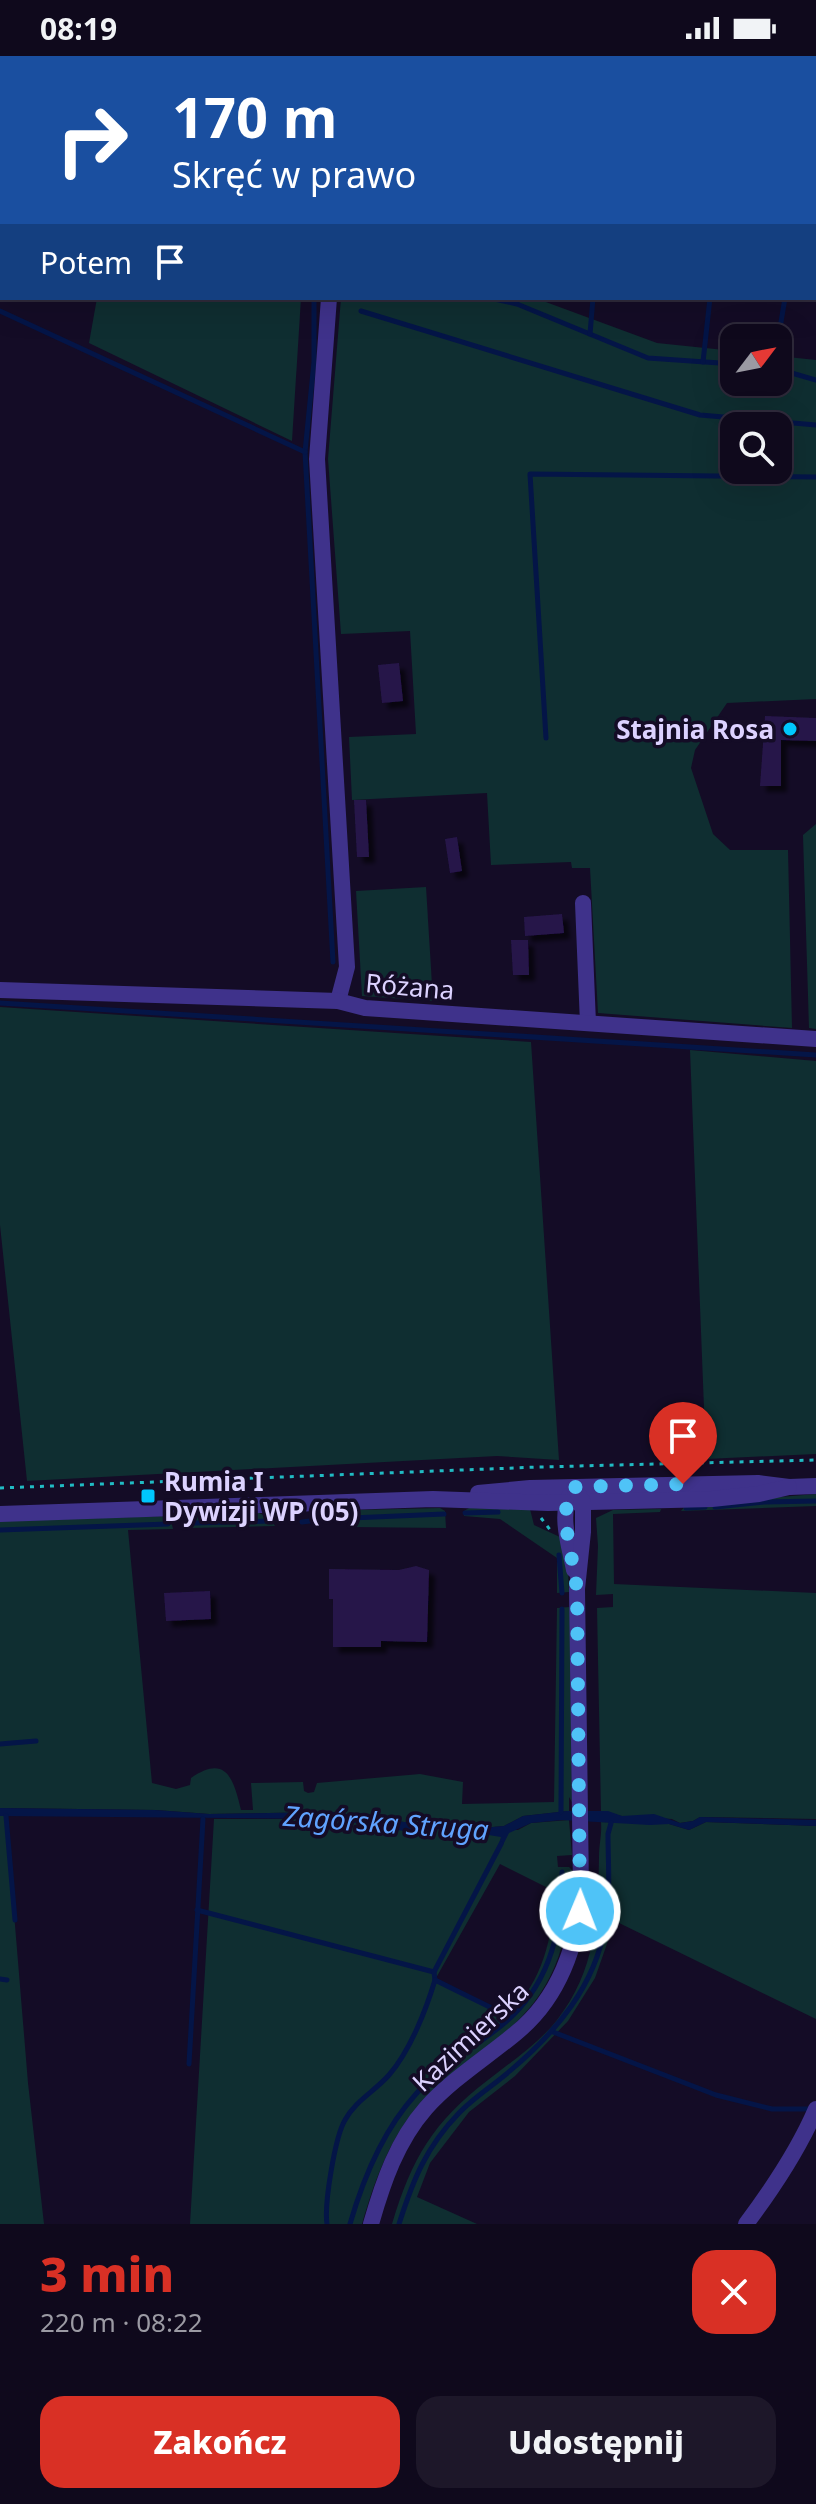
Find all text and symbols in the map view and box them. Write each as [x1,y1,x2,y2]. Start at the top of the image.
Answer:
text: 08:19 [40,8,117,49]
text: 170 m [172,78,337,154]
icon: right [40,88,144,192]
text: Skręć w prawo [172,150,416,199]
icon: arrive [148,240,192,284]
text: Potem [40,242,132,283]
north arrow [720,324,792,396]
map controls [720,324,792,484]
button: search [720,412,792,484]
place label: Stajnia Rosa [616,711,774,747]
marker: Stajnia Rosa [781,720,799,738]
street label: Różana [364,964,456,1008]
pin [649,1402,717,1484]
icon: arrive [661,1414,705,1458]
place label: Rumia I Dywizji WP (05) [164,1463,358,1529]
marker: Rumia I Dywizji WP (05) [139,1487,157,1505]
water label: Zagórska Struga [281,1796,490,1848]
position arrow [538,1869,622,1953]
street label: Kazimierska [404,1973,536,2099]
text: 3 min [40,2241,174,2306]
button: close [692,2250,776,2334]
text: 220 m · 08:22 [40,2304,203,2340]
button: Zakończ [40,2396,400,2488]
button: Udostępnij [416,2396,776,2488]

